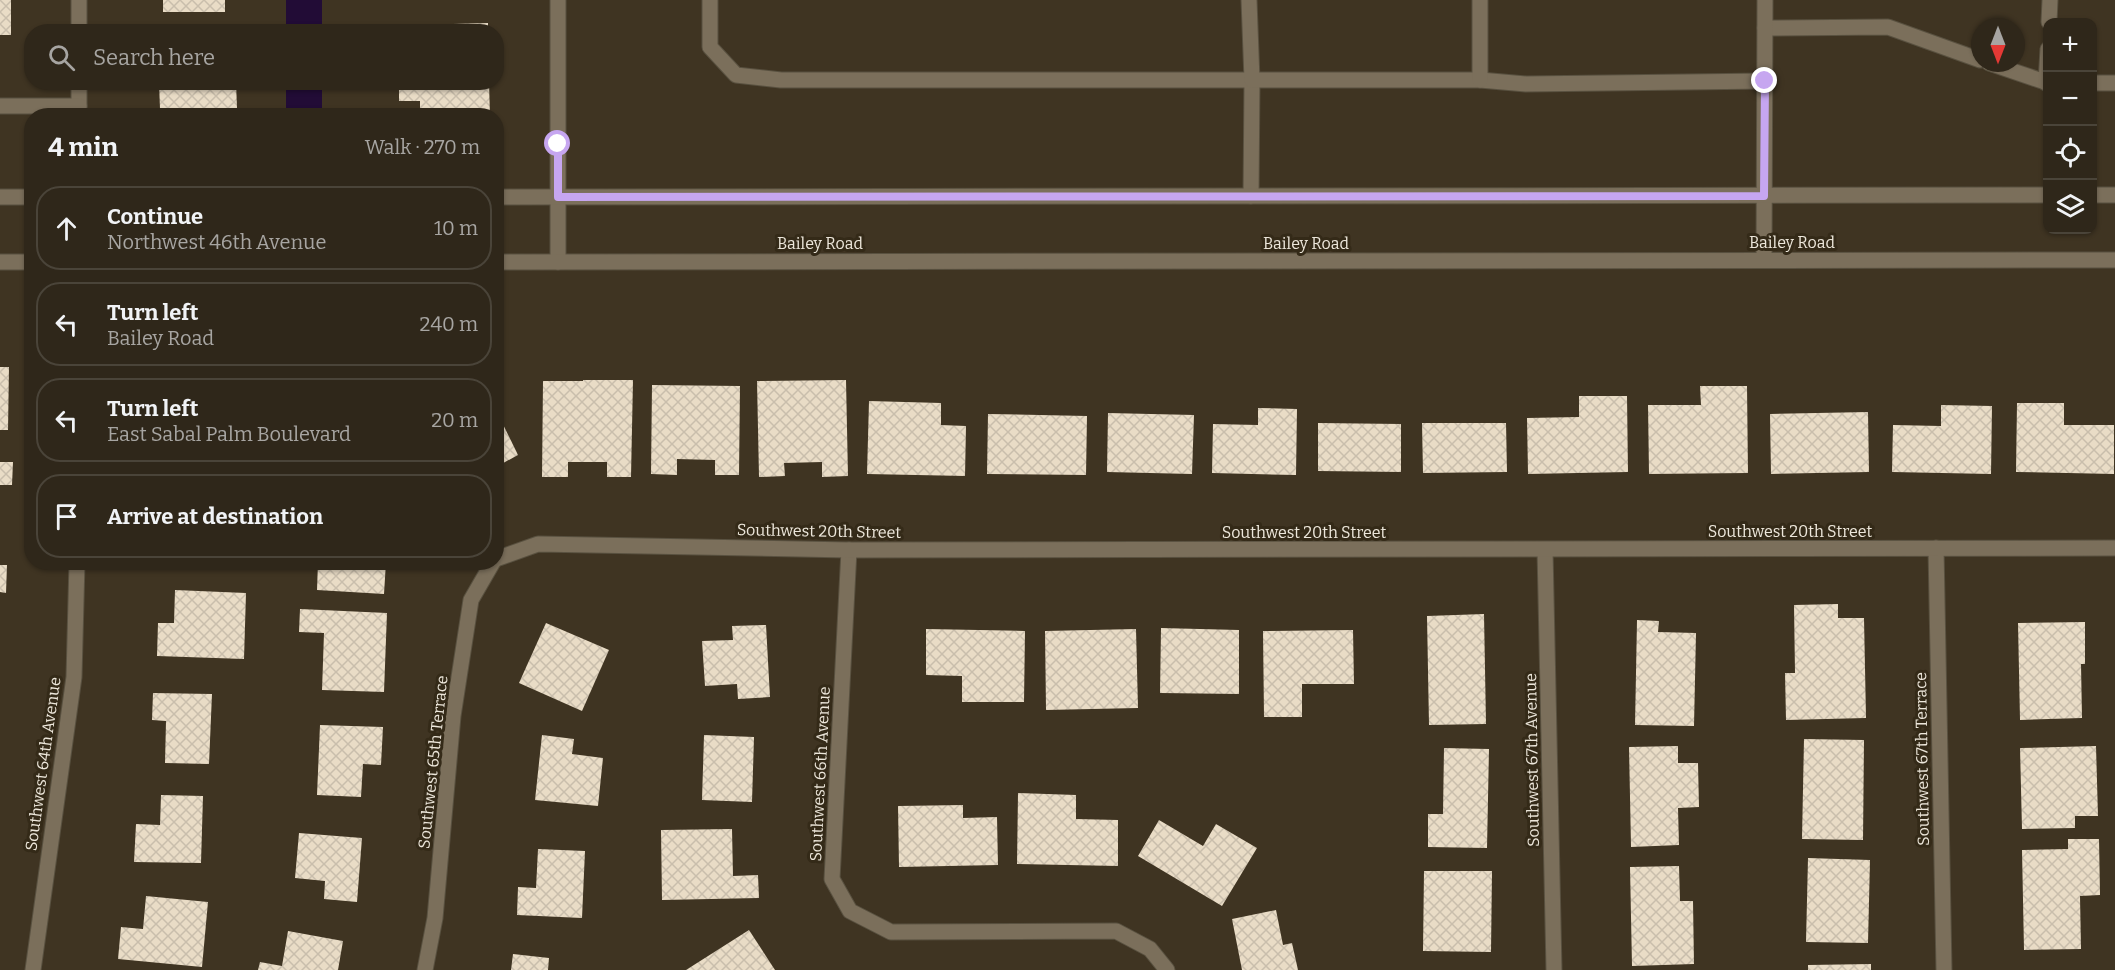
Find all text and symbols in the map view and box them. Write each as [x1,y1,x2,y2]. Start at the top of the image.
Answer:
north arrow [1971,18,2025,72]
map controls [2043,18,2097,234]
button: + [2043,18,2097,72]
search box [24,24,504,90]
icon: search [45,41,78,74]
text: Search here [93,44,215,71]
route end [1751,67,1777,93]
button: − [2043,72,2097,126]
button: locate [2043,126,2097,180]
route start [544,130,570,156]
text: 4 min [48,132,118,163]
text: Walk · 270 m [365,135,480,159]
button: layers [2043,180,2097,234]
text: Continue [107,203,203,230]
icon: ahead [50,212,83,245]
text: 10 m [434,216,478,240]
text: Northwest 46th Avenue [107,230,326,254]
street label: Bailey Road [1749,233,1835,252]
street label: Bailey Road [777,234,863,253]
street label: Bailey Road [1263,234,1349,253]
text: Turn left [107,299,199,326]
icon: left [50,308,83,341]
text: 240 m [420,312,478,336]
text: Bailey Road [107,326,214,350]
text: Turn left [107,395,199,422]
icon: left [50,404,83,437]
text: 20 m [431,408,478,432]
text: East Sabal Palm Boulevard [107,422,351,446]
icon: arrive [50,500,83,533]
text: Arrive at destination [107,503,323,530]
street label: Southwest 20th Street [737,520,902,542]
street label: Southwest 20th Street [1708,522,1872,541]
street label: Southwest 20th Street [1222,523,1386,542]
street label: Southwest 67th Terrace [1911,672,1933,846]
street label: Southwest 67th Avenue [1521,673,1543,847]
street label: Southwest 65th Terrace [414,674,452,850]
street label: Southwest 64th Avenue [21,676,65,852]
street label: Southwest 66th Avenue [806,686,834,862]

